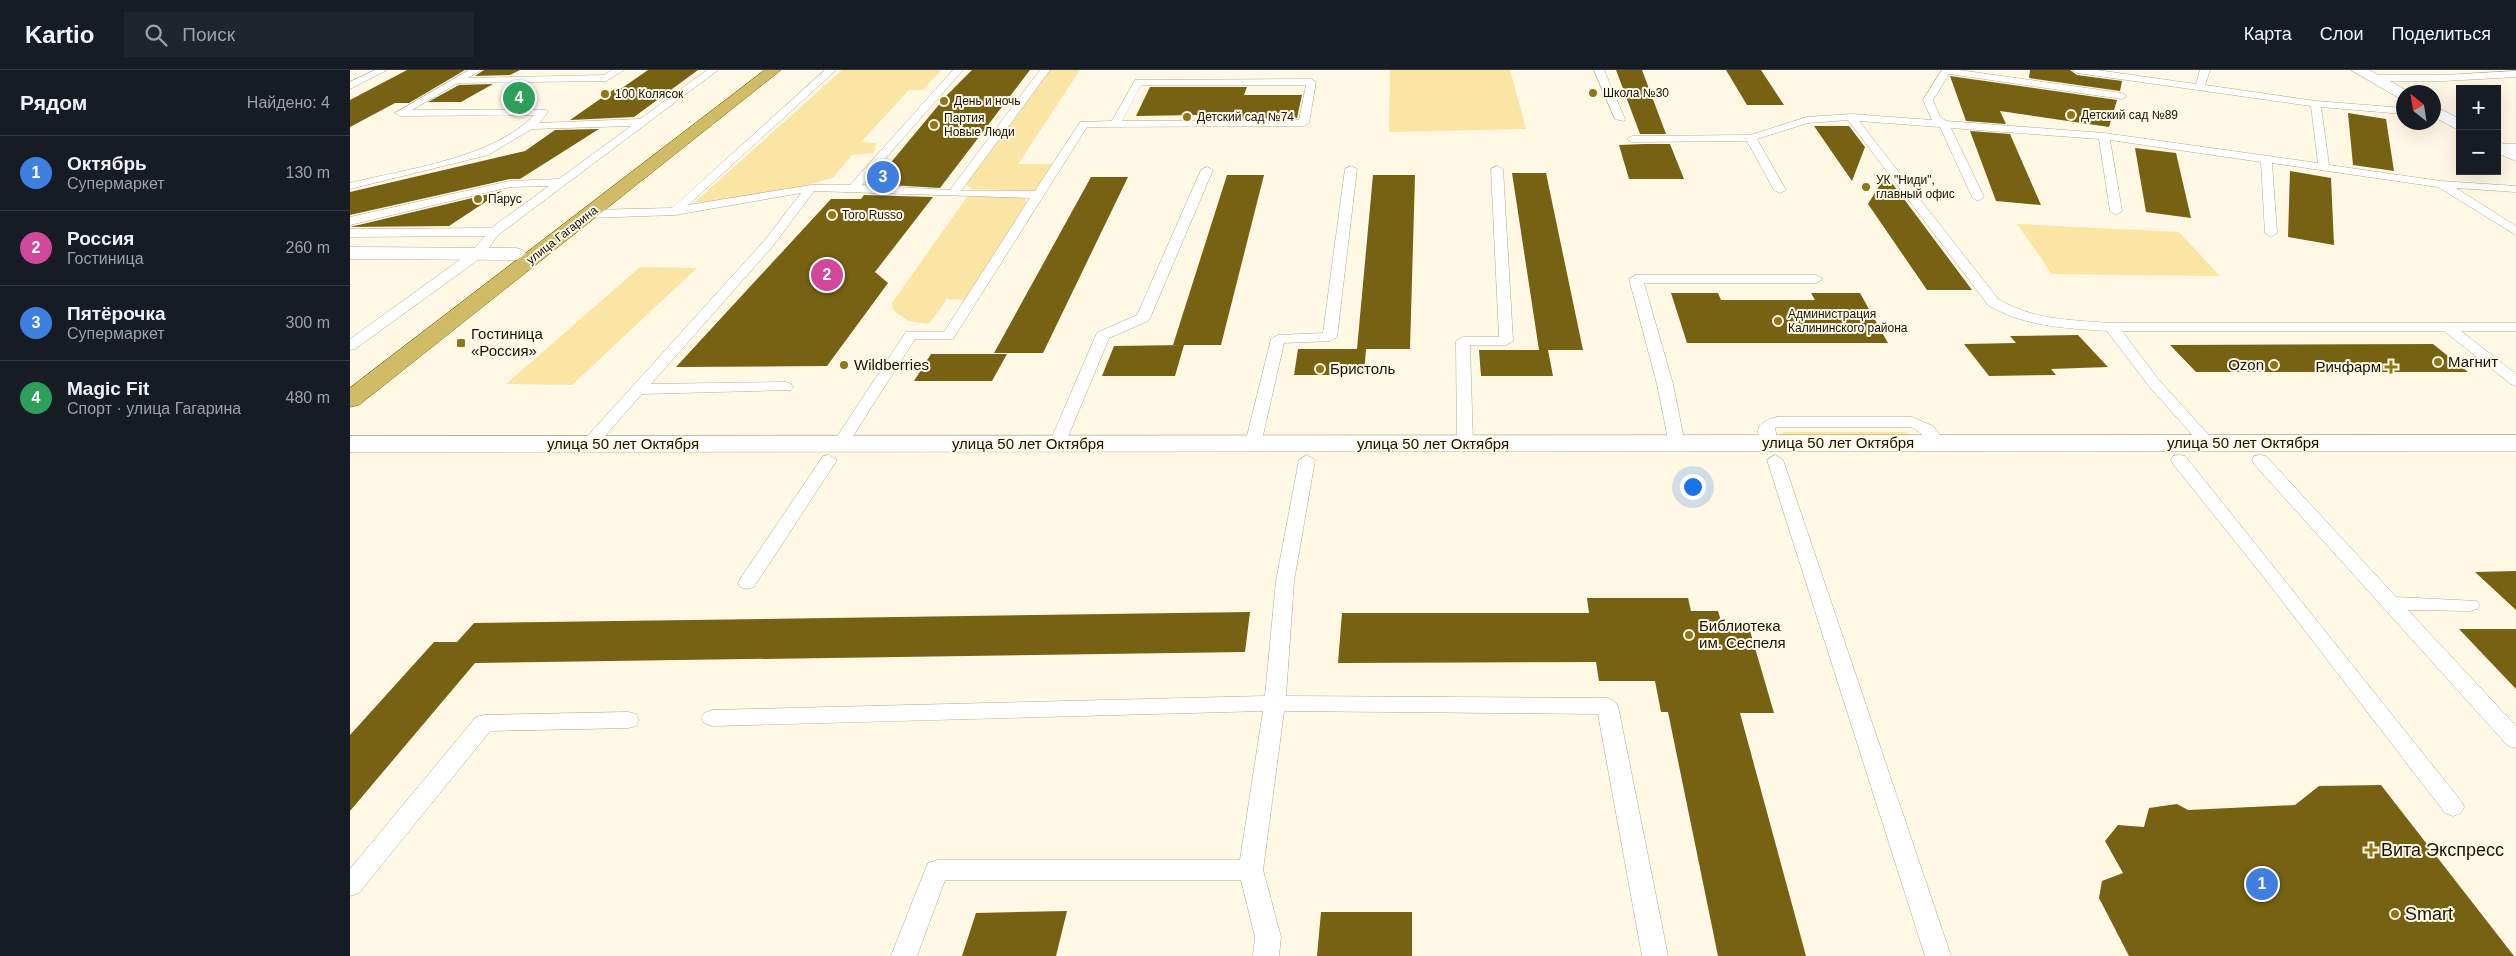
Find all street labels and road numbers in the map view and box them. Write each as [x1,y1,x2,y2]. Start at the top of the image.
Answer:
street label: улица Гагарина [524,203,601,267]
street label: улица 50 лет Октября [1762,434,1914,451]
street label: улица 50 лет Октября [2167,434,2319,451]
street label: улица 50 лет Октября [547,435,699,452]
street label: улица 50 лет Октября [952,435,1104,452]
street label: улица 50 лет Октября [1357,435,1509,452]

